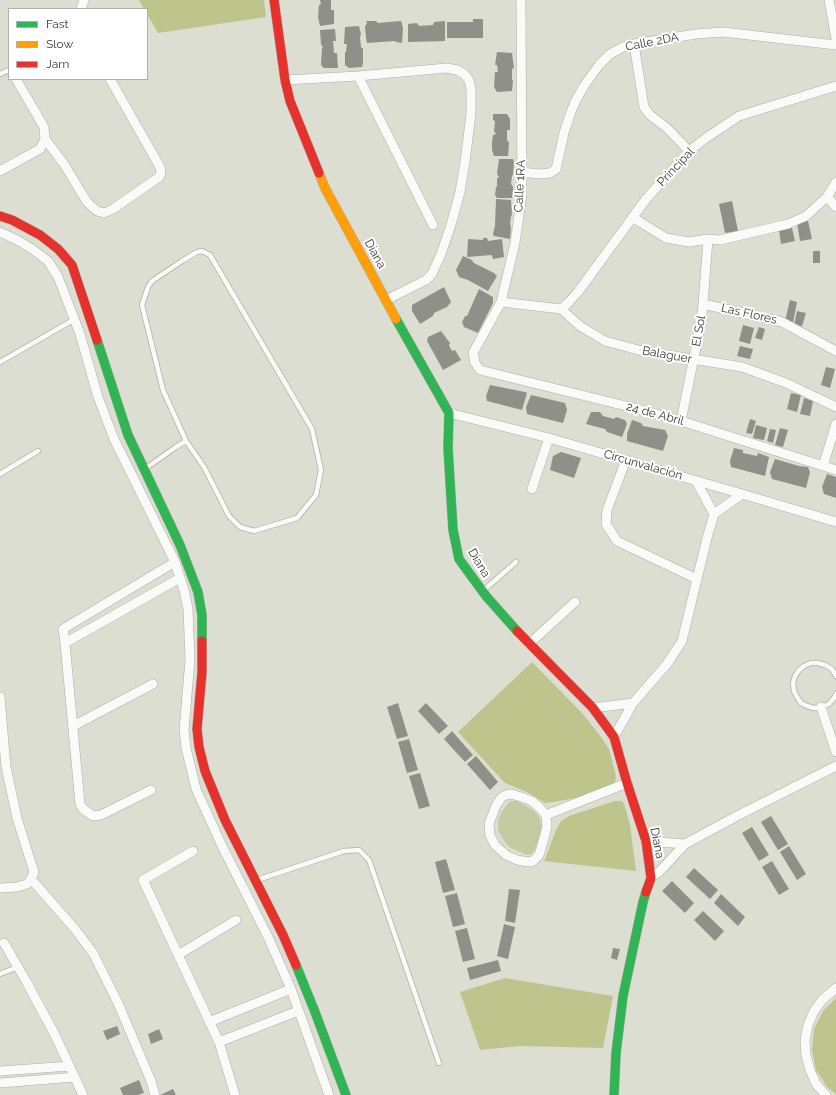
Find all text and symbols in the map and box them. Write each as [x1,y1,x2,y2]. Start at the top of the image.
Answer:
legend [8,8,148,80]
text: Fast [46,17,69,31]
street label: Calle 2DA [624,30,680,54]
text: Slow [46,37,73,51]
text: Jam [46,57,69,71]
street label: Principal [654,145,698,189]
street label: Calle 1RA [511,159,529,213]
street label: Diana [361,237,389,271]
street label: Las Flores [720,301,778,327]
street label: El Sol [689,314,709,348]
street label: Balaguer [641,344,693,366]
street label: 24 de Abril [625,399,685,429]
street label: Circunvalación [602,447,684,483]
street label: Diana [465,546,493,580]
street label: Diana [647,826,667,860]

